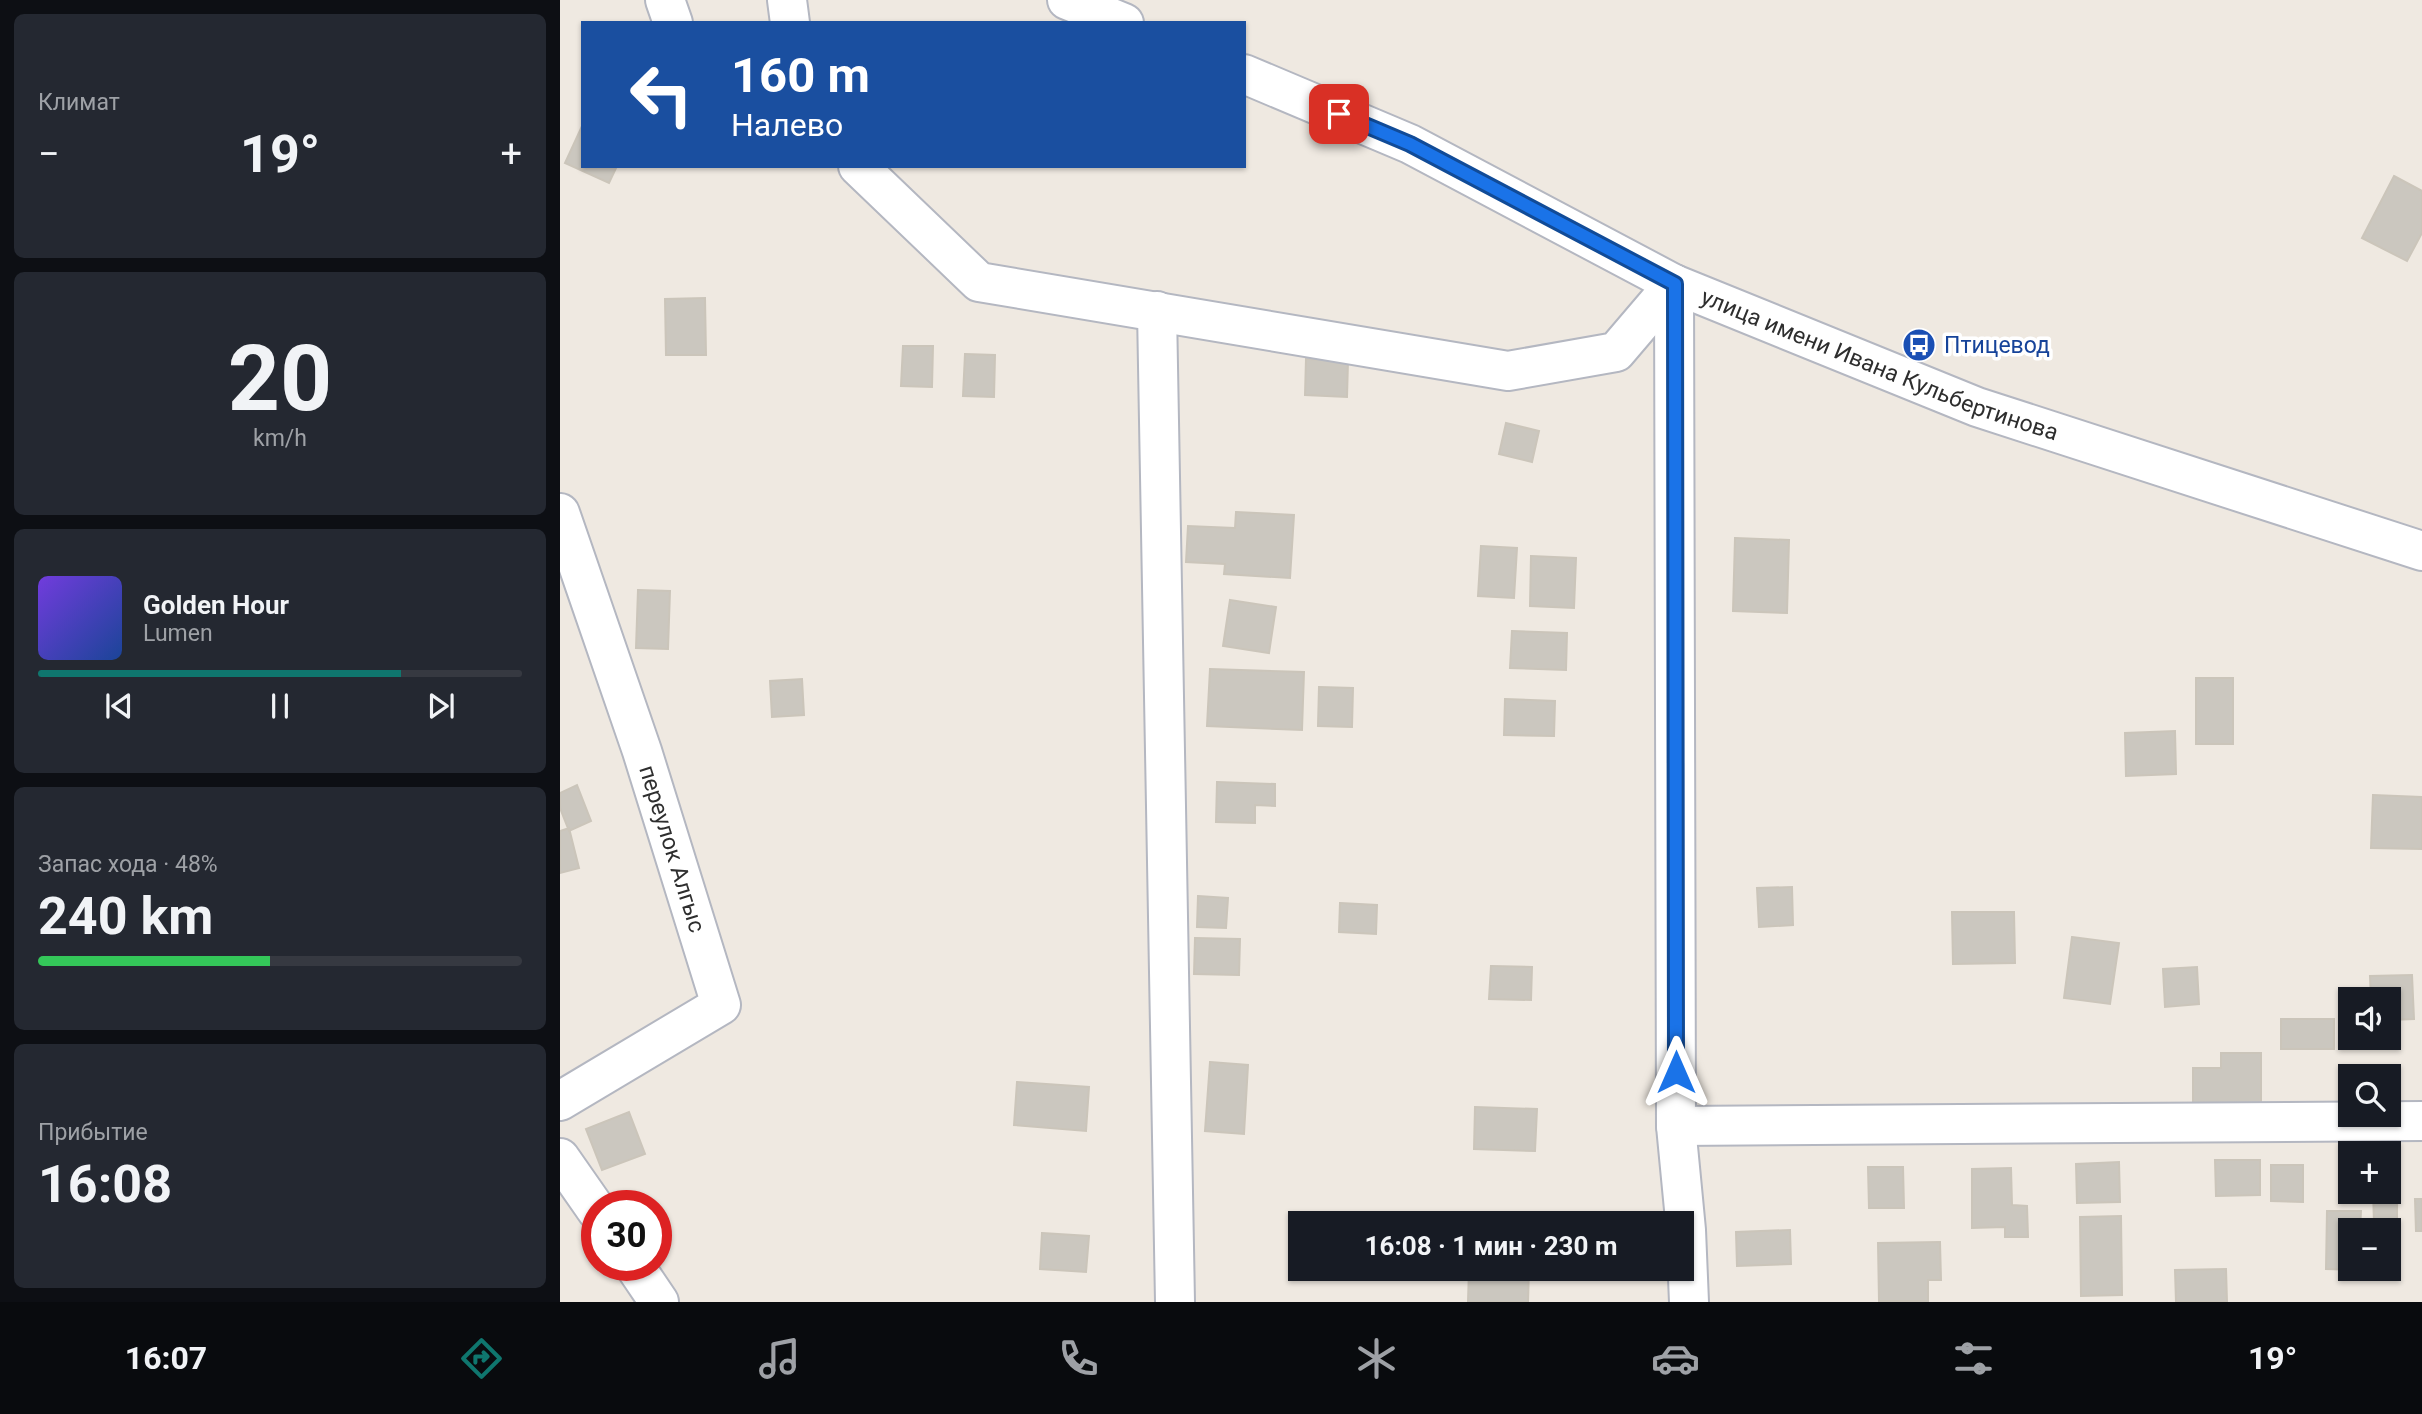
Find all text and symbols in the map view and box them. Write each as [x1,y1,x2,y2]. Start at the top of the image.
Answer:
text: 160 m [731,47,870,104]
icon: left [616,49,707,140]
pin [1309,84,1369,144]
text: Климат [38,89,120,116]
icon: arrive [1320,95,1358,133]
text: Налево [731,106,843,144]
text: 19° [240,124,320,185]
text: − [38,132,60,176]
text: + [500,132,522,176]
street label: улица имени Ивана Кульбертинова [1697,283,2062,446]
text: 20 [228,326,332,432]
bus stop icon: Птицевод [1900,326,1938,364]
place label: Птицевод [1944,332,2050,359]
text: km/h [253,425,307,452]
text: Golden Hour [143,590,289,620]
text: Lumen [143,620,213,647]
icon: previous [100,687,138,725]
icon: pause [261,687,299,725]
icon: next [422,687,460,725]
street label: переулок Алгыс [634,762,711,936]
text: Запас хода · 48% [38,851,218,878]
text: 240 km [38,886,213,947]
map controls [2338,987,2401,1281]
button: sound [2338,987,2401,1050]
position arrow [1639,1035,1713,1109]
button: search [2338,1064,2401,1127]
text: Прибытие [38,1119,148,1146]
button: + [2338,1141,2401,1204]
text: 16:08 [38,1154,172,1215]
speed limit sign: 30 [581,1190,672,1281]
button: − [2338,1218,2401,1281]
text: 16:08 · 1 мин · 230 m [1365,1231,1617,1261]
icon: directions [457,1334,506,1383]
icon: music [755,1334,804,1383]
icon: phone [1054,1334,1103,1383]
icon: climate [1352,1334,1401,1383]
icon: car [1651,1334,1700,1383]
icon: filters [1949,1334,1998,1383]
text: 16:07 [125,1339,207,1377]
text: 19° [2248,1339,2297,1377]

